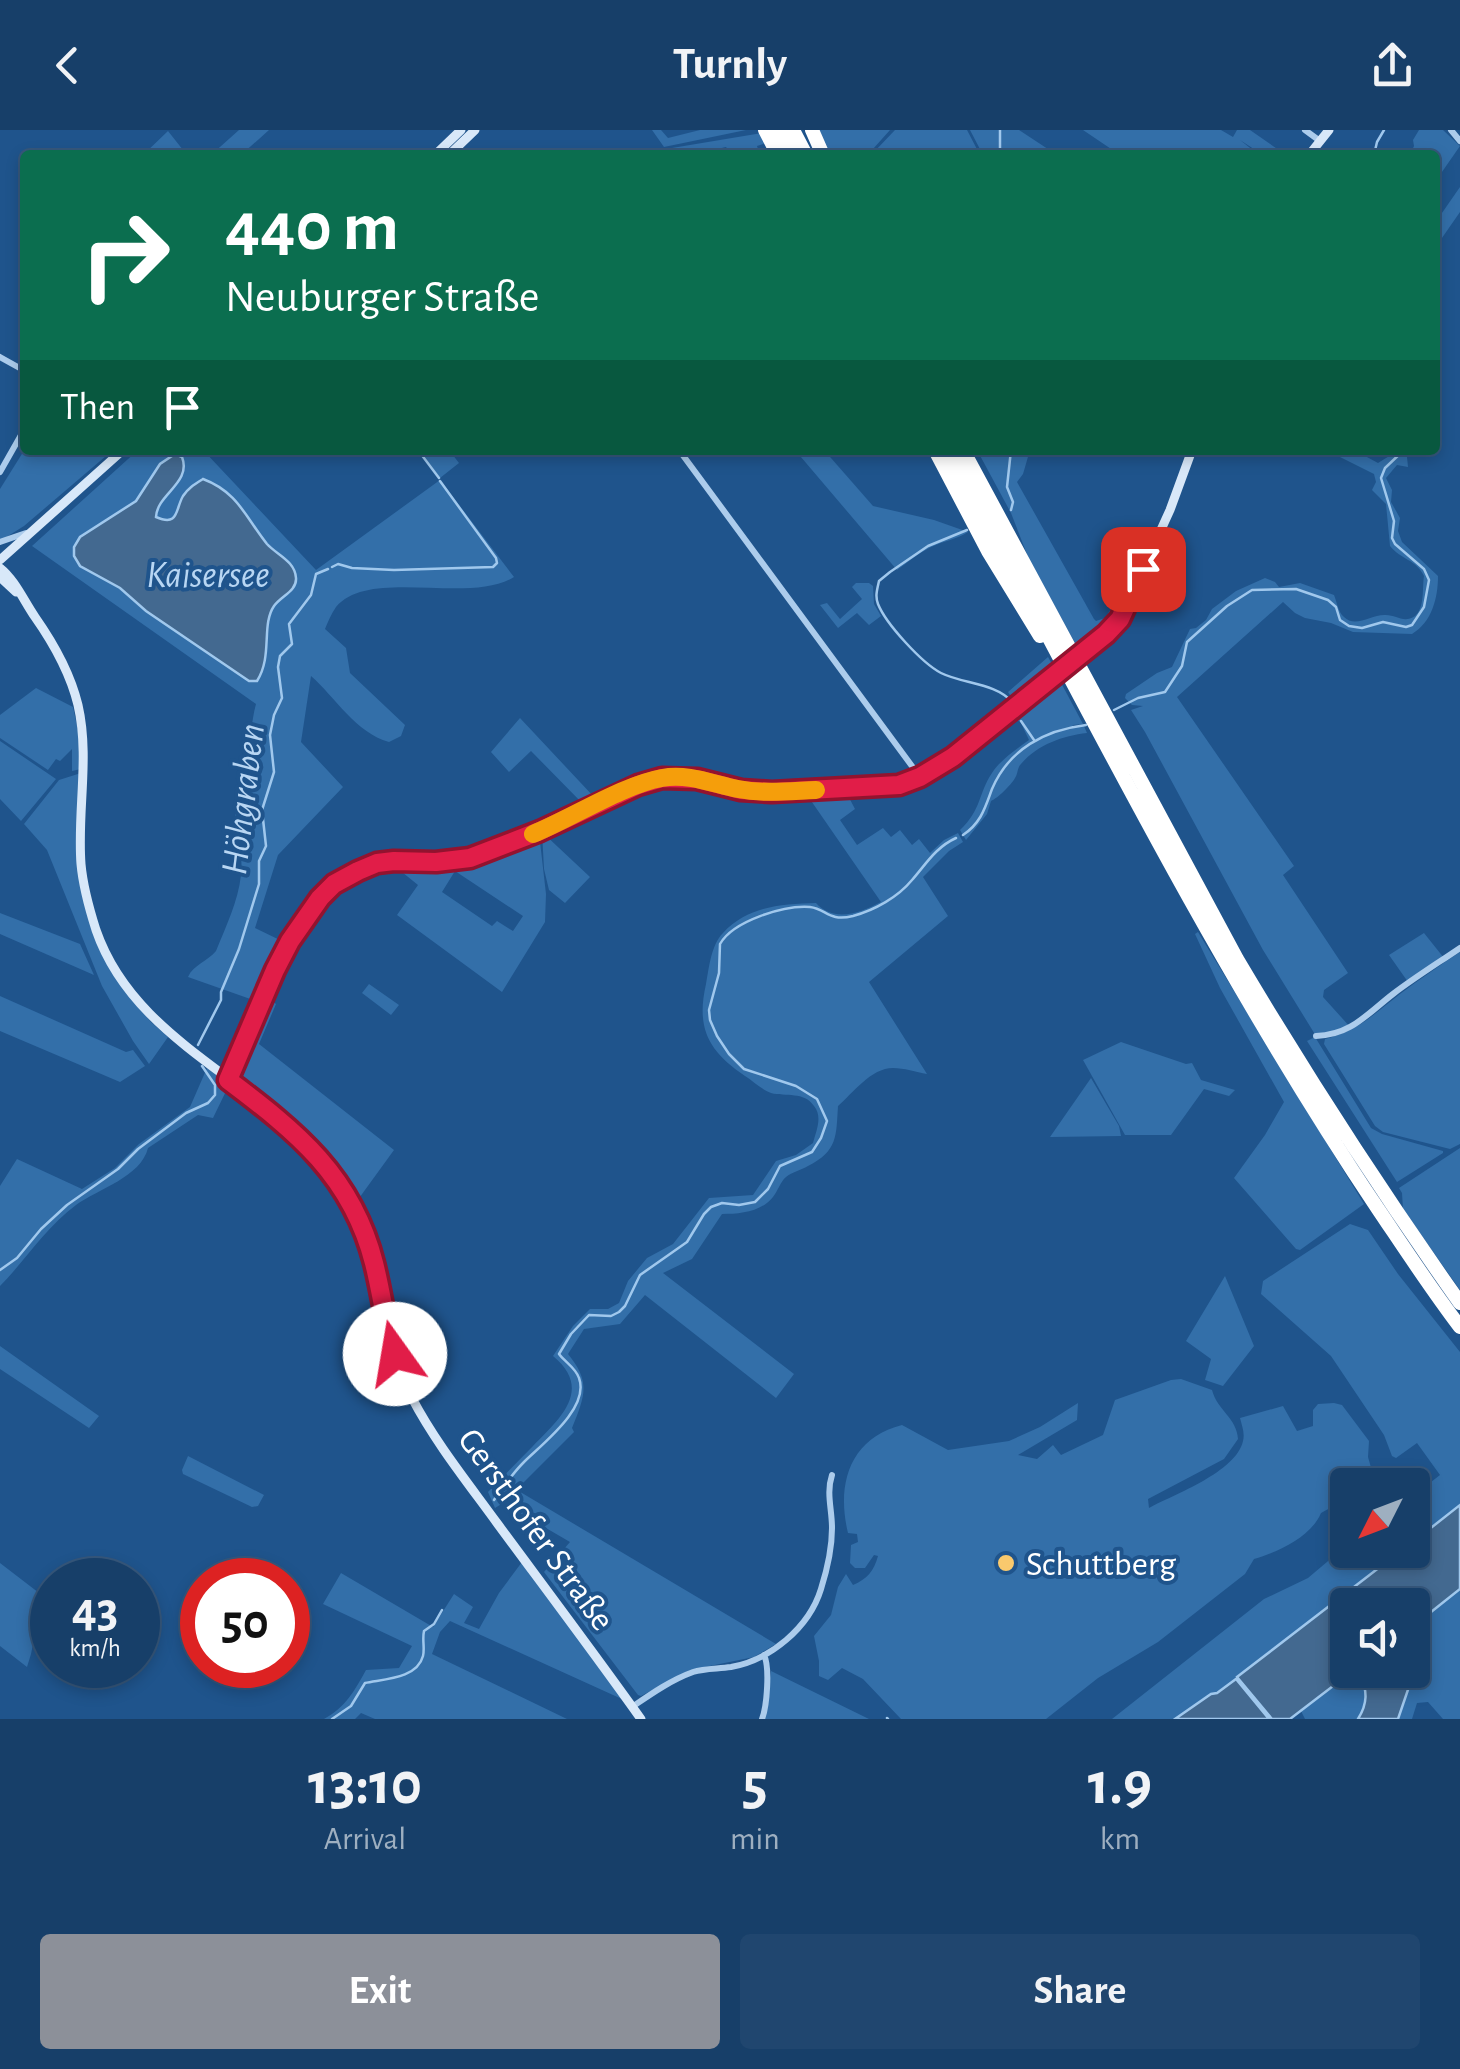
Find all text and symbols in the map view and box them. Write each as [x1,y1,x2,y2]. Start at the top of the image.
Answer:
icon: back [40,38,95,93]
icon: share [1365,38,1420,93]
text: Turnly [673,42,787,87]
icon: right [60,190,190,320]
text: 440 m [225,193,399,263]
text: Neuburger Straße [225,275,539,320]
icon: arrive [155,380,210,435]
text: Then [60,389,135,427]
pin [1101,527,1186,612]
icon: arrive [1116,542,1171,597]
water label: Kaisersee [146,557,270,595]
water label: Höhgraben [216,721,272,877]
position arrow [343,1302,447,1406]
street label: Gersthofer Straße [451,1422,621,1637]
north arrow [1330,1468,1430,1568]
map controls [1330,1468,1430,1688]
place label: Schuttberg [1026,1547,1176,1582]
marker: Schuttberg [995,1552,1017,1574]
speed limit sign: 50 [180,1558,310,1688]
text: 43 [72,1586,118,1636]
button: sound [1330,1588,1430,1688]
text: km/h [69,1636,121,1661]
text: 13:10 [308,1755,422,1815]
text: 5 [742,1755,768,1815]
text: 1.9 [1088,1755,1152,1815]
text: Arrival [324,1823,406,1855]
text: min [730,1823,780,1855]
text: km [1100,1823,1140,1855]
button: Exit [40,1934,720,2049]
button: Share [740,1934,1420,2049]

